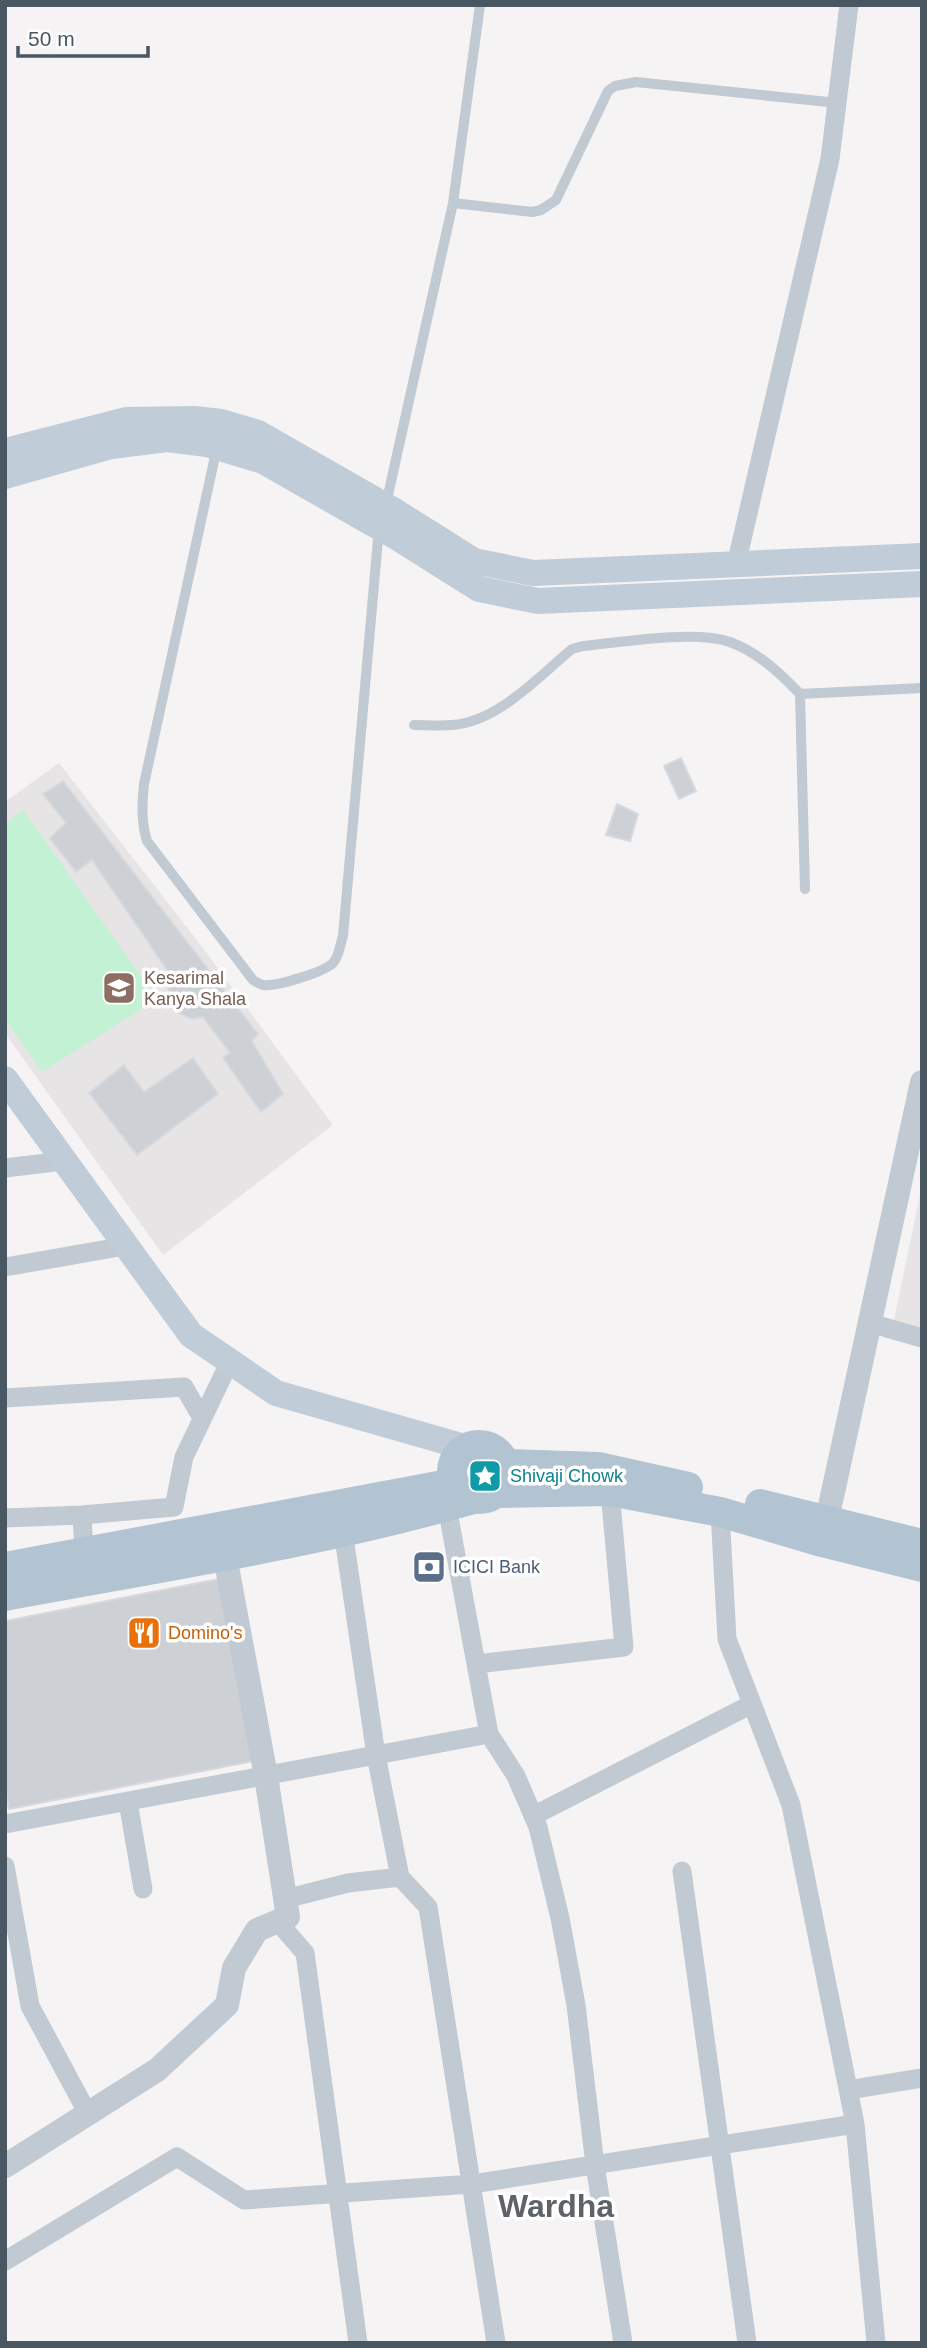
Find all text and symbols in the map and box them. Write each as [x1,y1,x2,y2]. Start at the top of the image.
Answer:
scale bar [18,14,147,58]
text: 50 m [28,27,75,50]
place label: Kesarimal Kanya Shala [144,968,247,1009]
school or university icon: Kesarimal Kanya Shala [100,969,138,1007]
place icon: Shivaji Chowk [466,1457,504,1495]
place label: Shivaji Chowk [510,1466,624,1486]
bank icon: ICICI Bank [410,1548,448,1586]
place label: ICICI Bank [453,1557,541,1577]
restaurant icon: Domino's [125,1614,163,1652]
place label: Domino's [168,1623,242,1643]
district label: Wardha [498,2188,614,2224]

